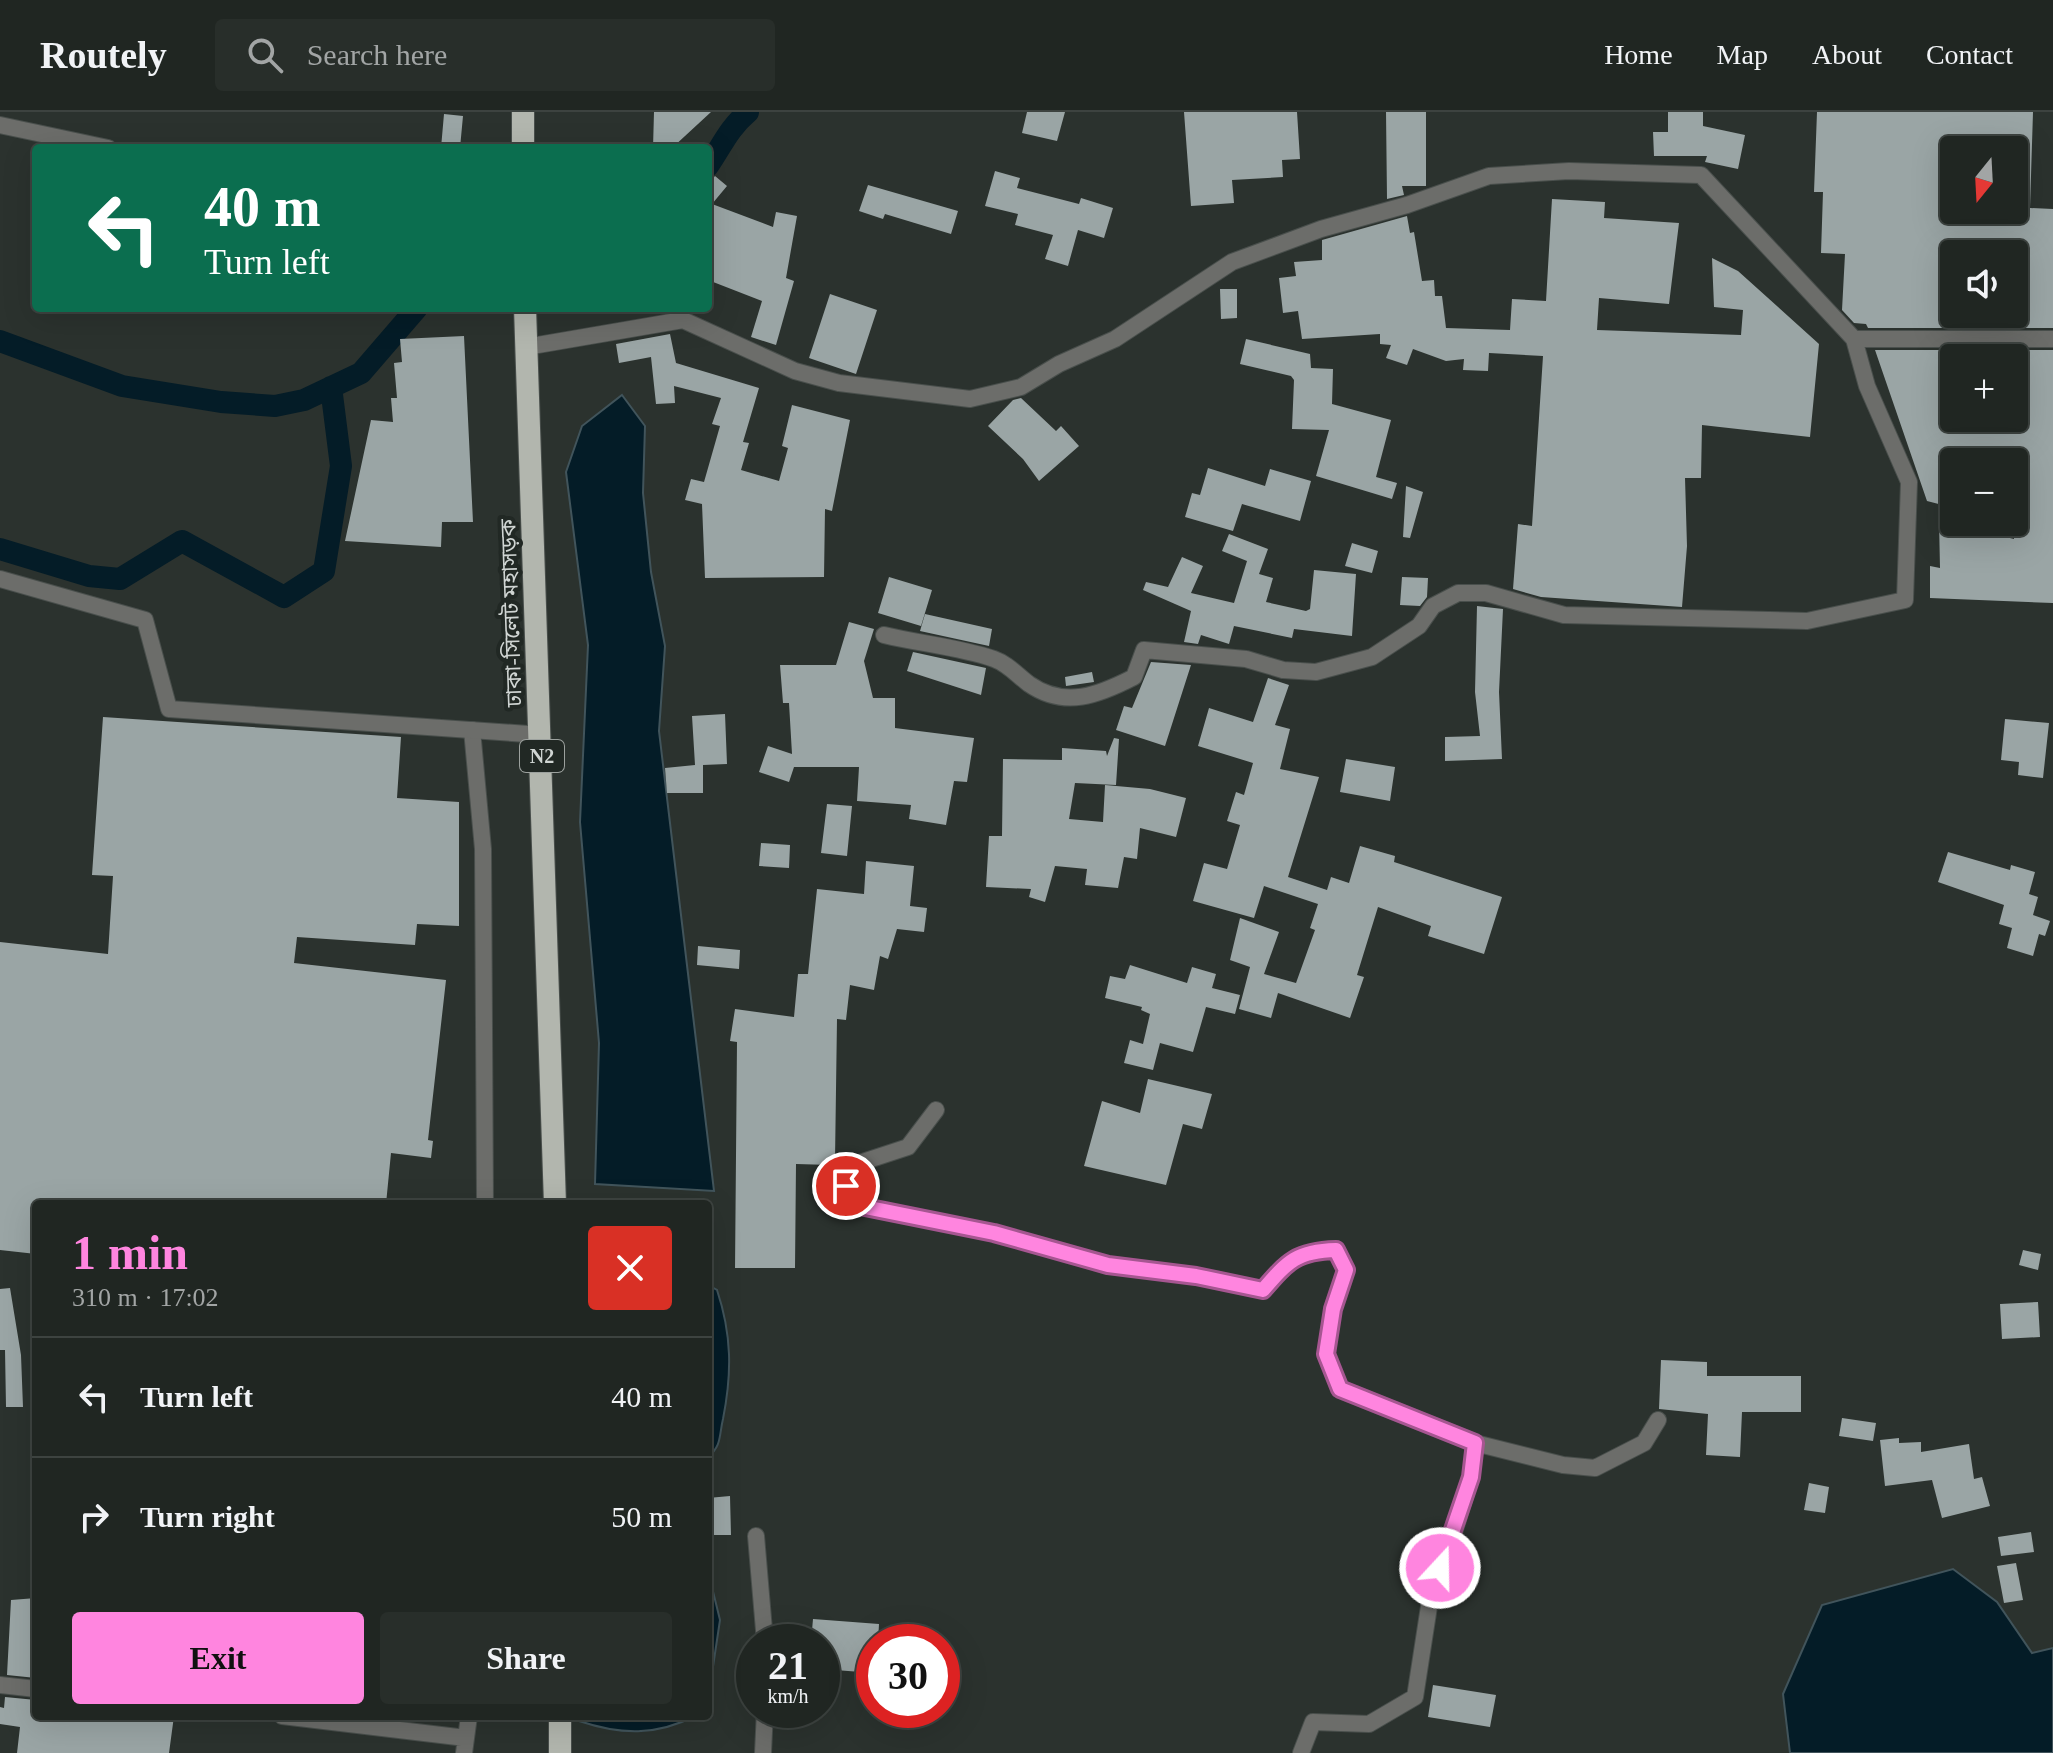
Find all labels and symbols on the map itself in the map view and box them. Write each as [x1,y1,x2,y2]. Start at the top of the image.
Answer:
north arrow [1940,136,2028,224]
street label: ঢাকা-সিলেট মহাসড়ক [495,518,527,708]
road number: N2 [520,740,564,772]
pin [812,1152,880,1220]
position arrow [1398,1526,1482,1610]
speed limit sign: 30 [856,1624,960,1728]

